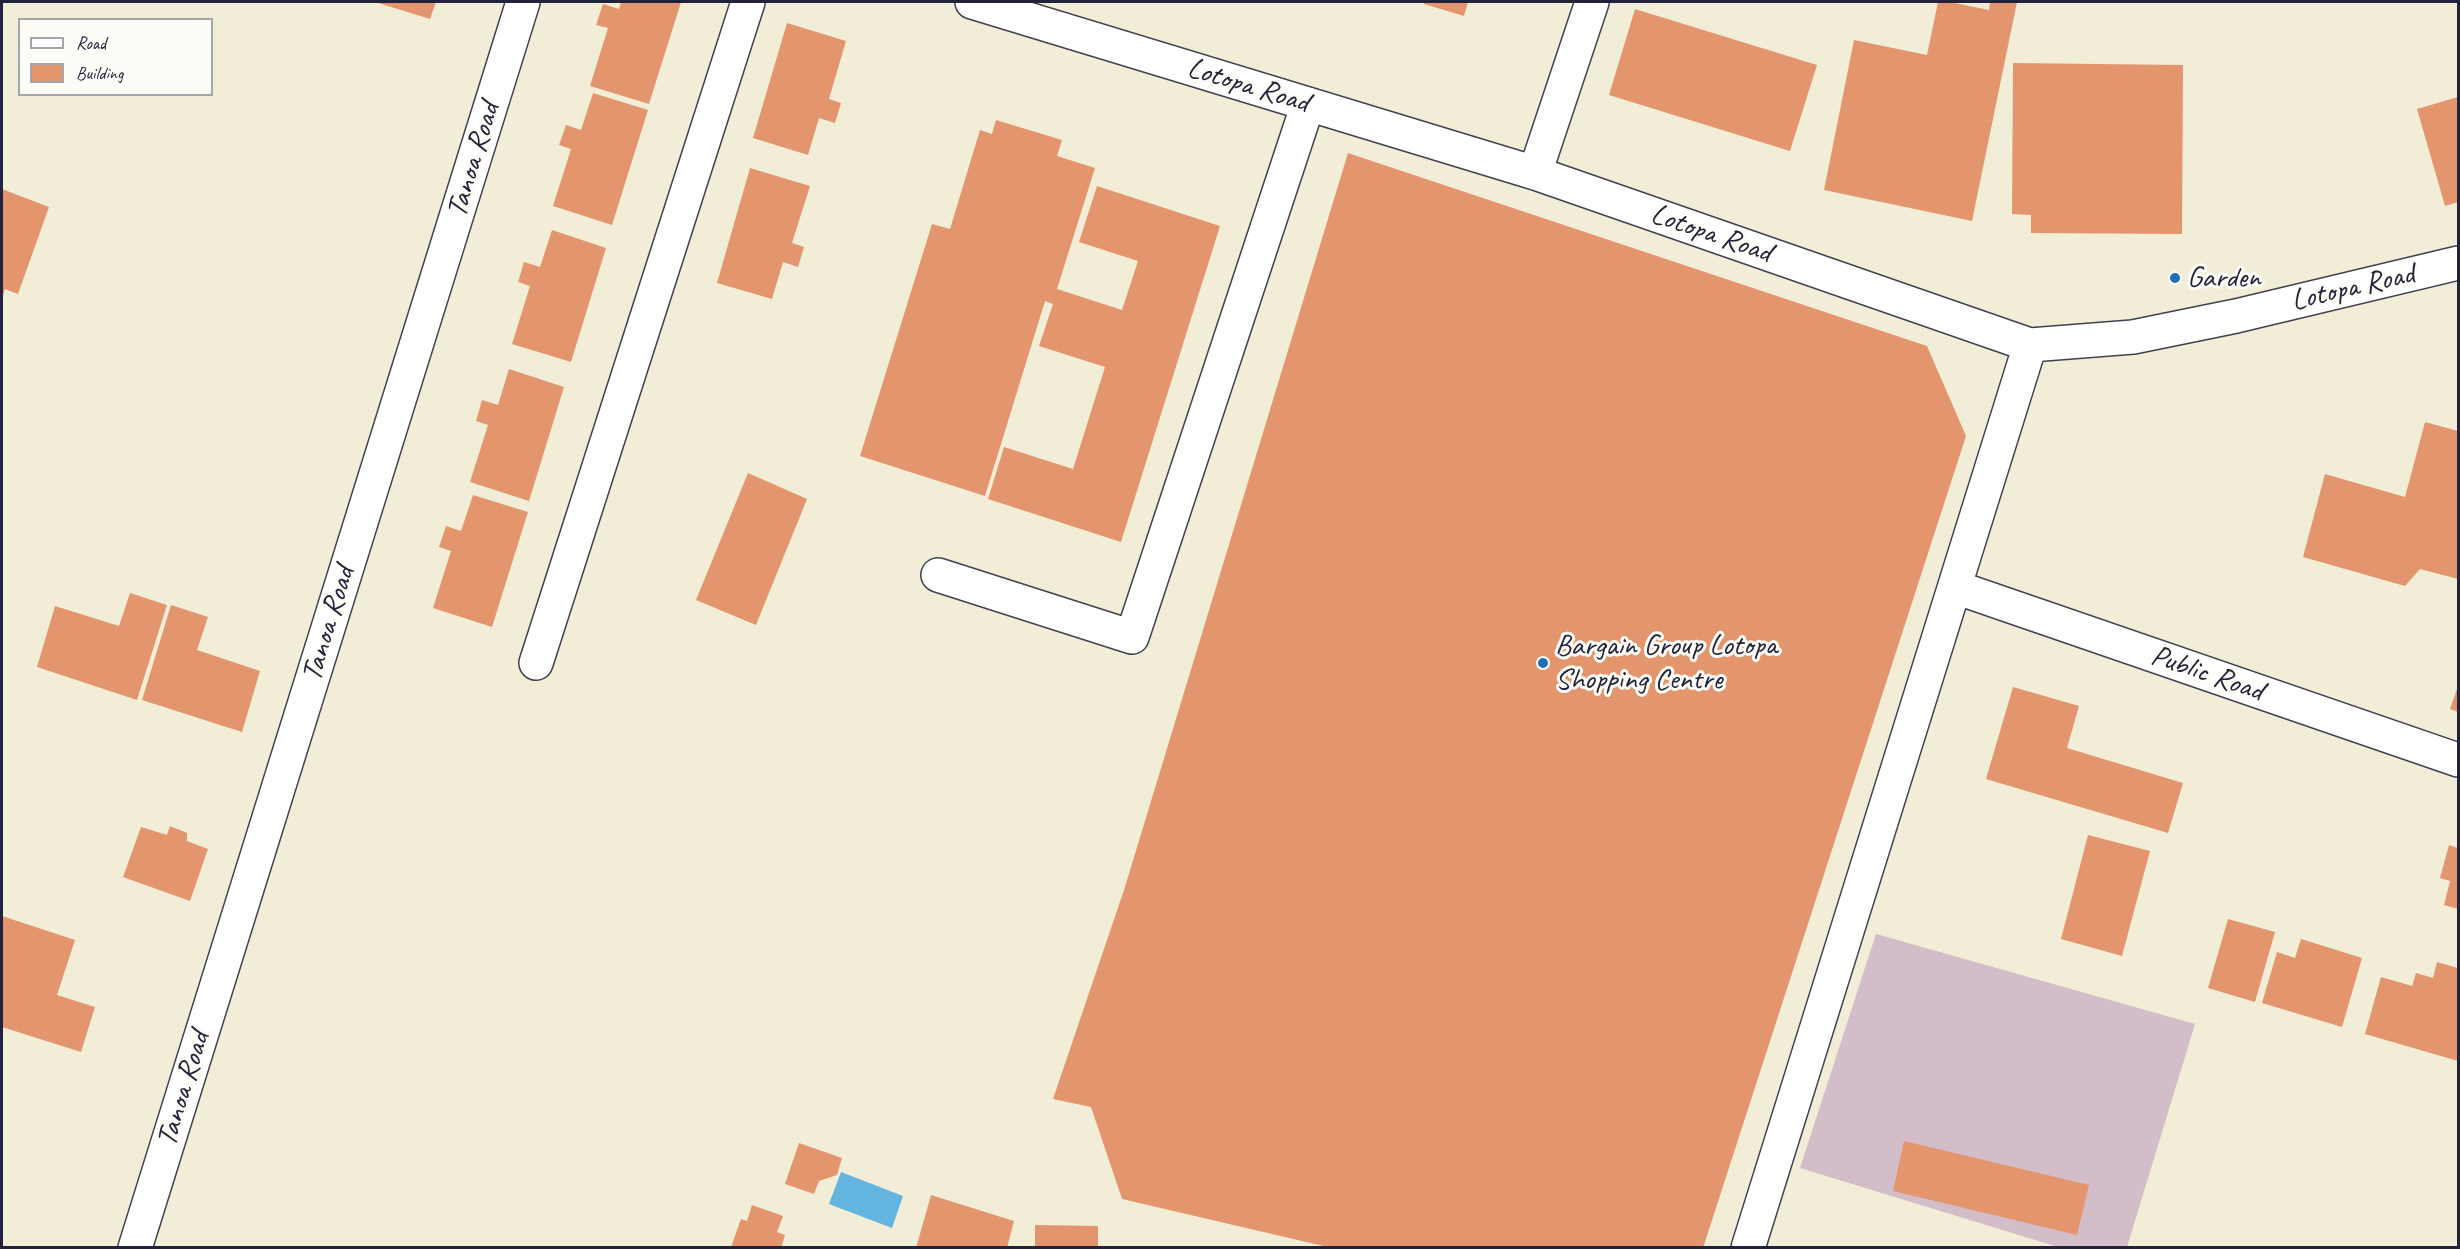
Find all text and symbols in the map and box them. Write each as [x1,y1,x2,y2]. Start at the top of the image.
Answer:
legend [18,18,213,96]
text: Road [76,32,106,54]
street label: Lotopa Road [1183,51,1313,121]
text: Building [76,62,123,84]
street label: Tanoa Road [440,98,508,222]
street label: Lotopa Road [1646,197,1776,271]
street label: Lotopa Road [2288,256,2418,320]
place label: Garden [2187,260,2261,296]
marker: Garden [2168,271,2182,285]
street label: Tanoa Road [295,562,363,686]
place label: Bargain Group Lotopa Shopping Centre [1555,628,1777,698]
street label: Public Road [2146,638,2268,710]
marker: Bargain Group Lotopa Shopping Centre [1536,656,1550,670]
street label: Tanoa Road [150,1027,218,1151]

